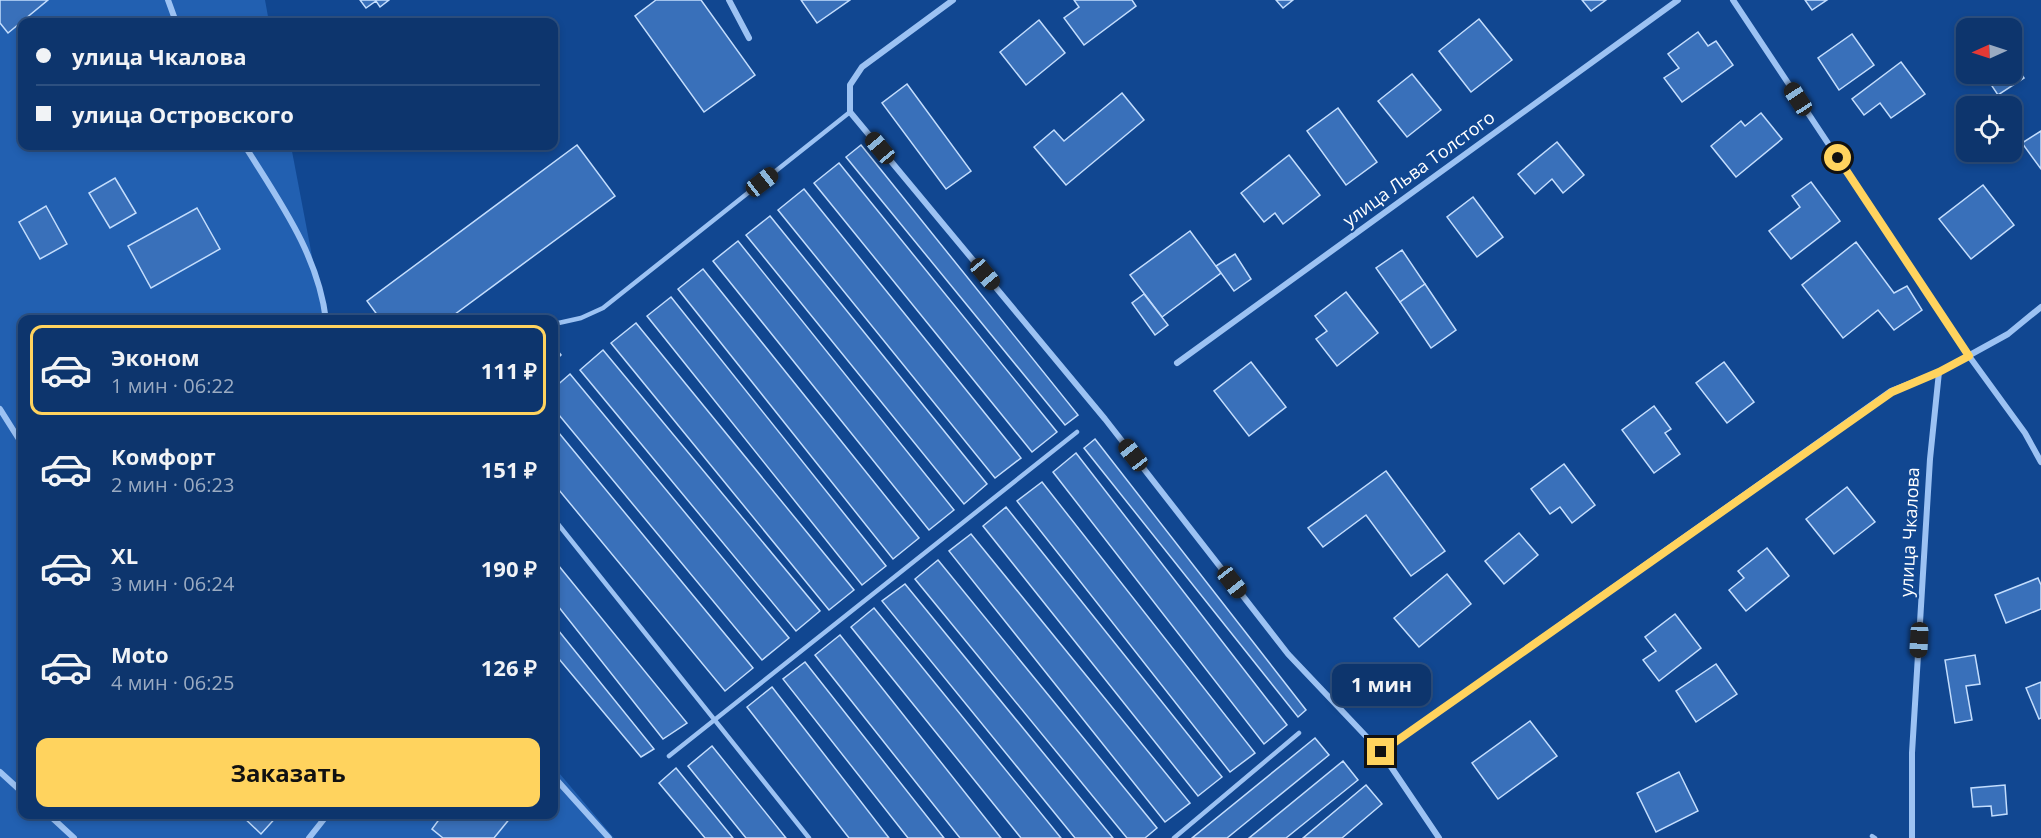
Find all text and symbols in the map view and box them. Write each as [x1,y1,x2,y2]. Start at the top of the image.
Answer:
north arrow [1956,18,2022,84]
map controls [1956,18,2022,162]
text: улица Чкалова [72,41,247,71]
car [1781,79,1815,119]
button: locate [1956,96,2022,162]
text: улица Островского [72,99,294,129]
street label: улица Льва Толстого [1338,105,1499,232]
car [862,128,898,168]
route start [1824,144,1851,171]
car [742,164,782,200]
car [967,254,1003,294]
text: Эконом [111,342,200,372]
icon: car [39,343,93,397]
text: 111 ₽ [481,355,537,385]
text: 1 мин · 06:22 [111,372,234,399]
car [1115,435,1151,475]
text: Комфорт [111,441,216,471]
icon: car [39,442,93,496]
text: 151 ₽ [481,454,537,484]
street label: улица Чкалова [1894,466,1924,597]
text: 2 мин · 06:23 [111,471,234,498]
text: XL [111,540,138,570]
icon: car [39,541,93,595]
text: 190 ₽ [481,553,537,583]
car [1214,562,1250,602]
text: 3 мин · 06:24 [111,570,234,597]
car [1909,622,1929,658]
text: Moto [111,639,169,669]
icon: car [39,640,93,694]
text: 126 ₽ [481,652,537,682]
callout: 1 мин [1332,665,1430,707]
text: 4 мин · 06:25 [111,669,234,696]
text: 1 мин [1351,671,1412,698]
button: Заказать [36,738,540,807]
route end [1367,738,1394,765]

